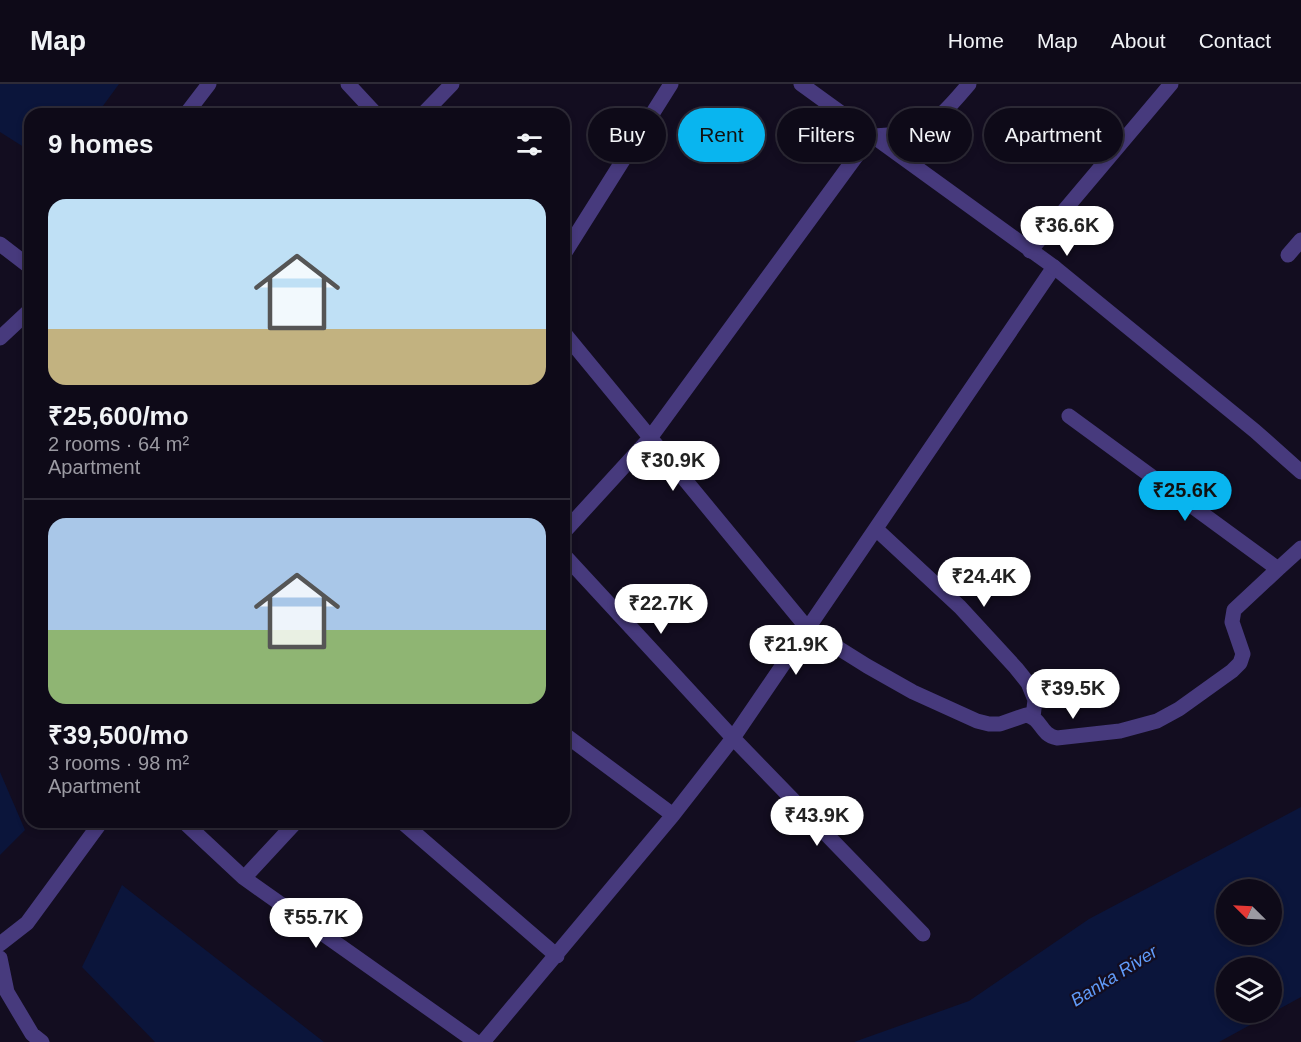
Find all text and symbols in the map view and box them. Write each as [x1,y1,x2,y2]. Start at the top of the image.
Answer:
text: Map [30,25,86,56]
text: Home [948,29,1004,52]
text: Map [1037,29,1078,52]
text: About [1111,29,1166,52]
text: Contact [1199,29,1271,52]
chip: Buy [588,108,666,162]
chip: Rent [678,108,765,162]
chip: Filters [777,108,876,162]
chip: New [888,108,972,162]
chip: Apartment [984,108,1123,162]
icon: filters [513,128,546,161]
text: 9 homes [48,129,154,159]
pin: ₹36.6K [1018,206,1116,257]
text: ₹36.6K [1035,214,1099,236]
icon: home [243,238,351,346]
text: ₹25,600/mo [48,401,189,431]
text: 2 rooms · 64 m² [48,433,189,455]
pin: ₹30.9K [624,441,722,492]
text: ₹30.9K [641,449,705,471]
text: Apartment [48,456,140,478]
pin: ₹25.6K [1136,471,1234,522]
text: ₹25.6K [1153,479,1217,501]
icon: home [243,557,351,665]
pin: ₹24.4K [935,557,1033,608]
text: ₹24.4K [952,565,1016,587]
pin: ₹22.7K [612,584,710,635]
text: ₹22.7K [629,592,693,614]
pin: ₹21.9K [747,625,845,676]
text: ₹21.9K [764,633,828,655]
pin: ₹39.5K [1024,669,1122,720]
text: ₹39.5K [1041,677,1105,699]
text: ₹39,500/mo [48,720,189,750]
text: 3 rooms · 98 m² [48,752,189,774]
text: Apartment [48,775,140,797]
pin: ₹43.9K [768,796,866,847]
text: ₹43.9K [785,804,849,826]
north arrow [1216,879,1282,945]
map controls [1216,879,1282,1023]
pin: ₹55.7K [267,898,365,949]
text: ₹55.7K [284,906,348,928]
water label: Banka River [1067,941,1162,1010]
button: layers [1216,957,1282,1023]

